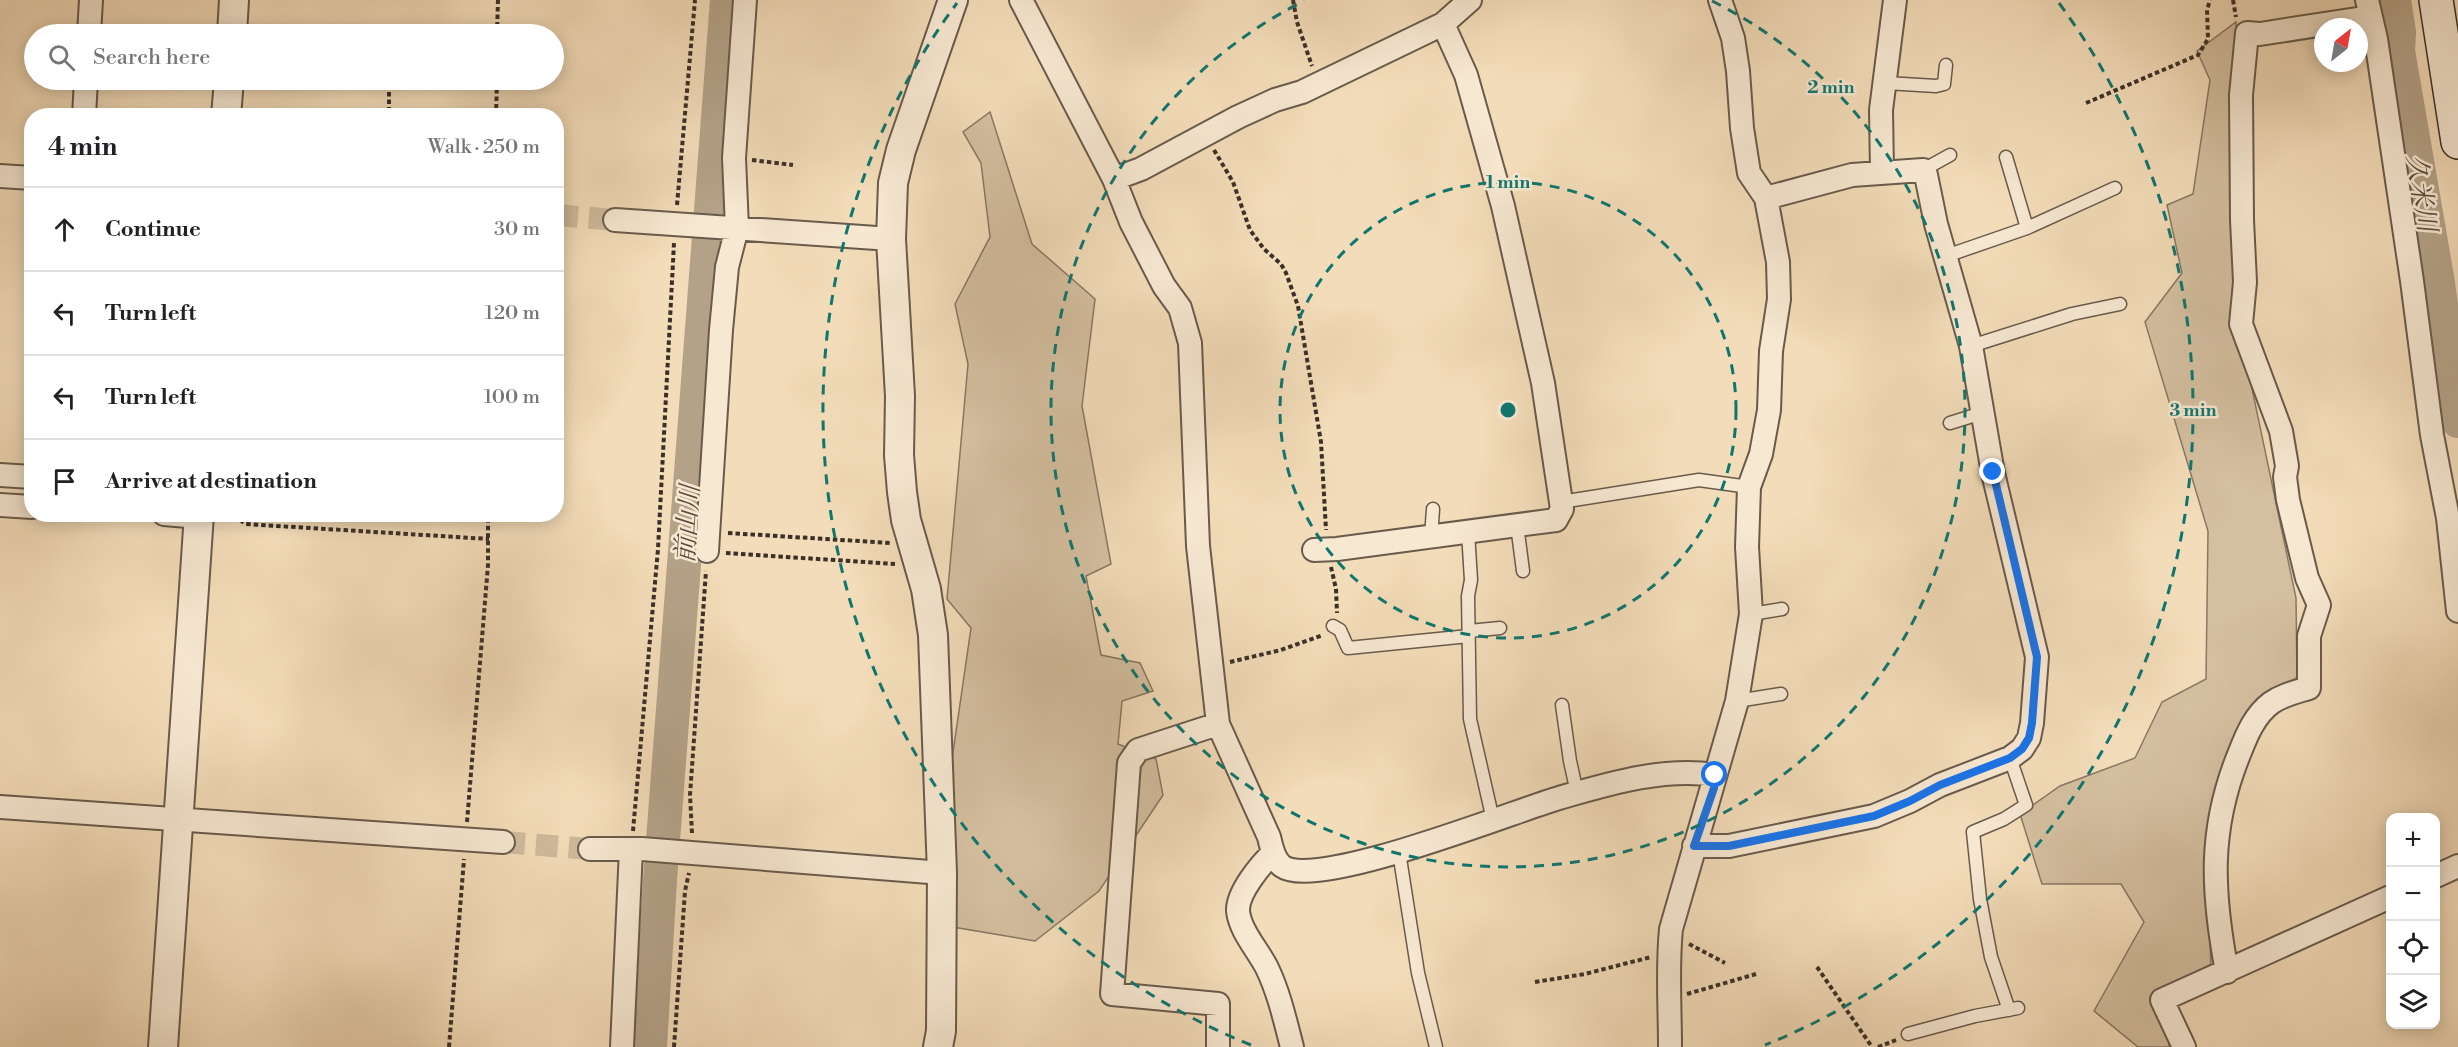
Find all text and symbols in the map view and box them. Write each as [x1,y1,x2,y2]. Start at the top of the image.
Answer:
north arrow [2314,18,2368,72]
search box [24,24,564,90]
icon: search [45,41,78,74]
text: Search here [93,44,210,71]
text: 2 min [1807,76,1855,99]
text: 4 min [48,131,118,163]
text: Walk · 250 m [428,135,540,160]
water label: 久米川 [2399,152,2443,237]
text: 1 min [1486,171,1530,194]
icon: ahead [48,213,81,246]
text: Continue [105,216,201,243]
text: 30 m [494,217,540,242]
icon: left [48,297,81,330]
text: Turn left [105,300,196,327]
text: 120 m [485,301,540,326]
icon: left [48,381,81,414]
text: Turn left [105,384,196,411]
text: 100 m [484,385,540,410]
text: 3 min [2170,399,2216,422]
centre of rings [1498,400,1518,420]
route end [1979,458,2005,484]
icon: arrive [48,465,81,498]
text: Arrive at destination [105,468,317,495]
water label: 前山川 [669,481,707,564]
route start [1701,761,1727,787]
map controls [2386,813,2440,1029]
button: + [2386,813,2440,867]
button: − [2386,867,2440,921]
button: locate [2386,921,2440,975]
button: layers [2386,975,2440,1029]

